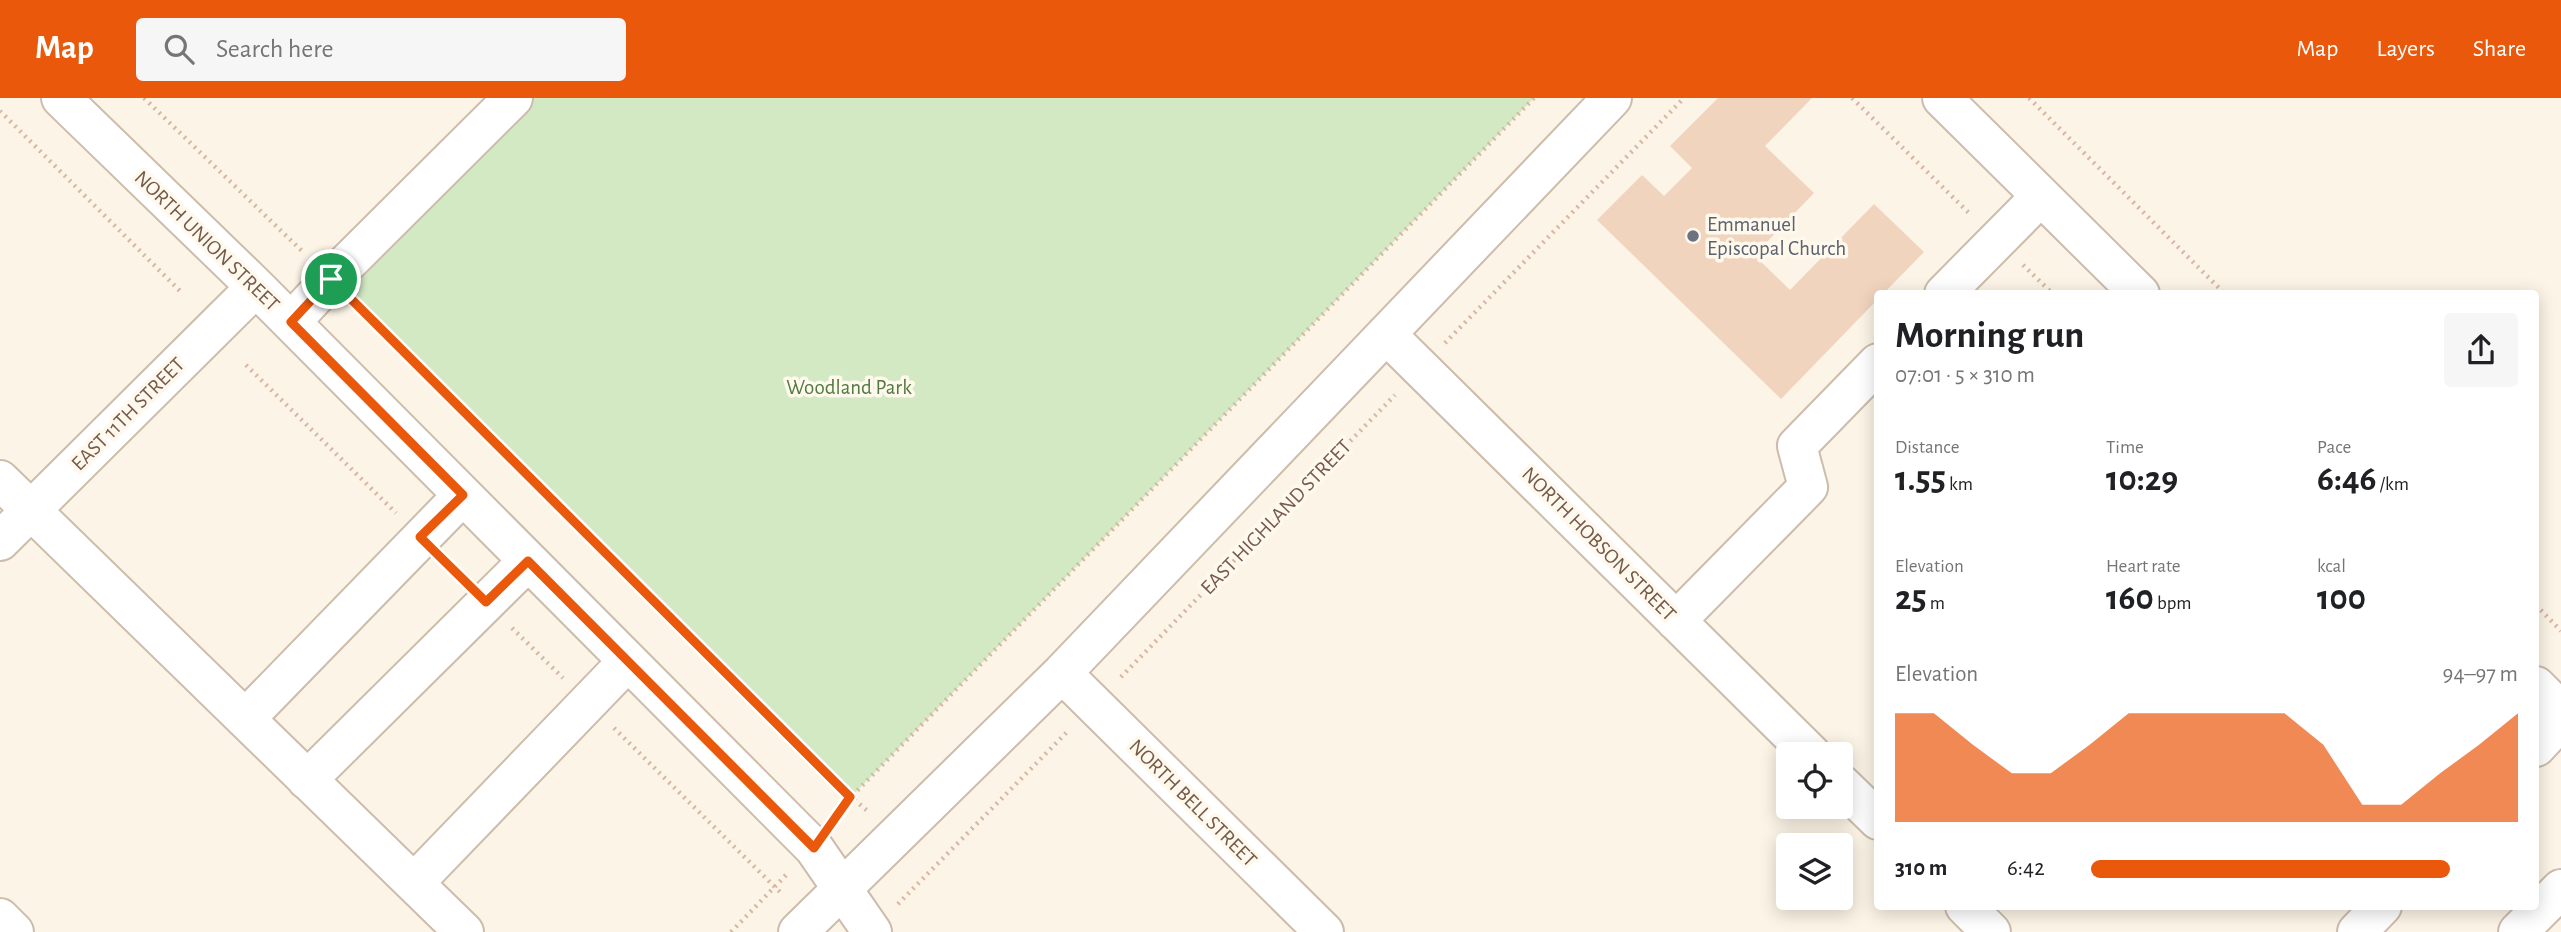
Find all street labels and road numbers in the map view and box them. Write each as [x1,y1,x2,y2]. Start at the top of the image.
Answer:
street label: NORTH UNION STREET [131,167,283,315]
street label: EAST 11TH STREET [67,353,189,475]
street label: EAST HIGHLAND STREET [1197,435,1355,599]
street label: NORTH HOBSON STREET [1518,463,1680,625]
street label: NORTH BELL STREET [1125,735,1261,871]

